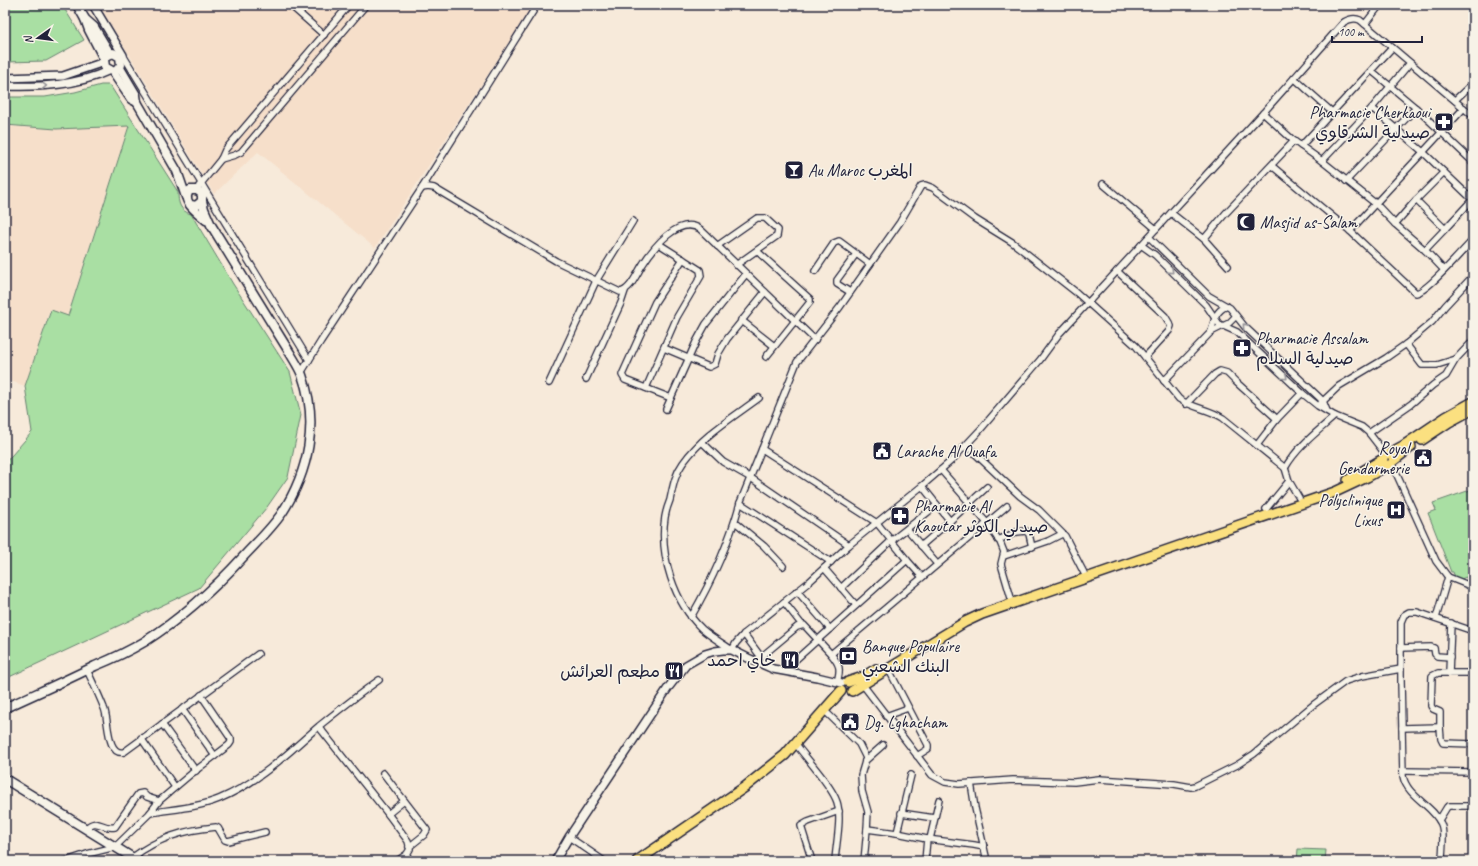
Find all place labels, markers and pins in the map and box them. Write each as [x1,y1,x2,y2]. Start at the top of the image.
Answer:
place label: Pharmacie Cherkaoui صيدلية الشرقاوي [1309,102,1433,145]
pharmacy icon: Pharmacie Cherkaoui صيدلية الشرقاوي [1433,111,1455,133]
bar icon: Au Maroc المغرب [783,159,805,181]
place label: Au Maroc المغرب [808,160,913,181]
mosque icon: Masjid as-Salam [1235,211,1257,233]
place label: Masjid as-Salam [1260,212,1358,233]
place label: Pharmacie Assalam صيدلية السلام [1256,328,1369,371]
pharmacy icon: Pharmacie Assalam صيدلية السلام [1231,337,1253,359]
place label: Royal Gendarmerie [1338,438,1412,479]
public building icon: Larache Al Ouafa [871,440,893,462]
place label: Larache Al Ouafa [896,441,998,462]
public building icon: Royal Gendarmerie [1412,447,1434,469]
place label: Polyclinique Lixus [1319,490,1383,531]
place label: Pharmacie Al Kaoutar صيدلي الكوثر [914,496,1048,541]
hospital icon: Polyclinique Lixus [1385,499,1407,521]
pharmacy icon: Pharmacie Al Kaoutar صيدلي الكوثر [889,505,911,527]
place label: Banque Populaire البنك الشعبي [862,636,960,681]
bank icon: Banque Populaire البنك الشعبي [837,645,859,667]
restaurant icon: خاي احمد [779,649,801,671]
place label: خاي احمد [707,650,776,673]
restaurant icon: مطعم العرائش [663,660,685,682]
place label: مطعم العرائش [560,661,660,684]
public building icon: Dg. Lghacham [839,711,861,733]
place label: Dg. Lghacham [864,712,949,733]

